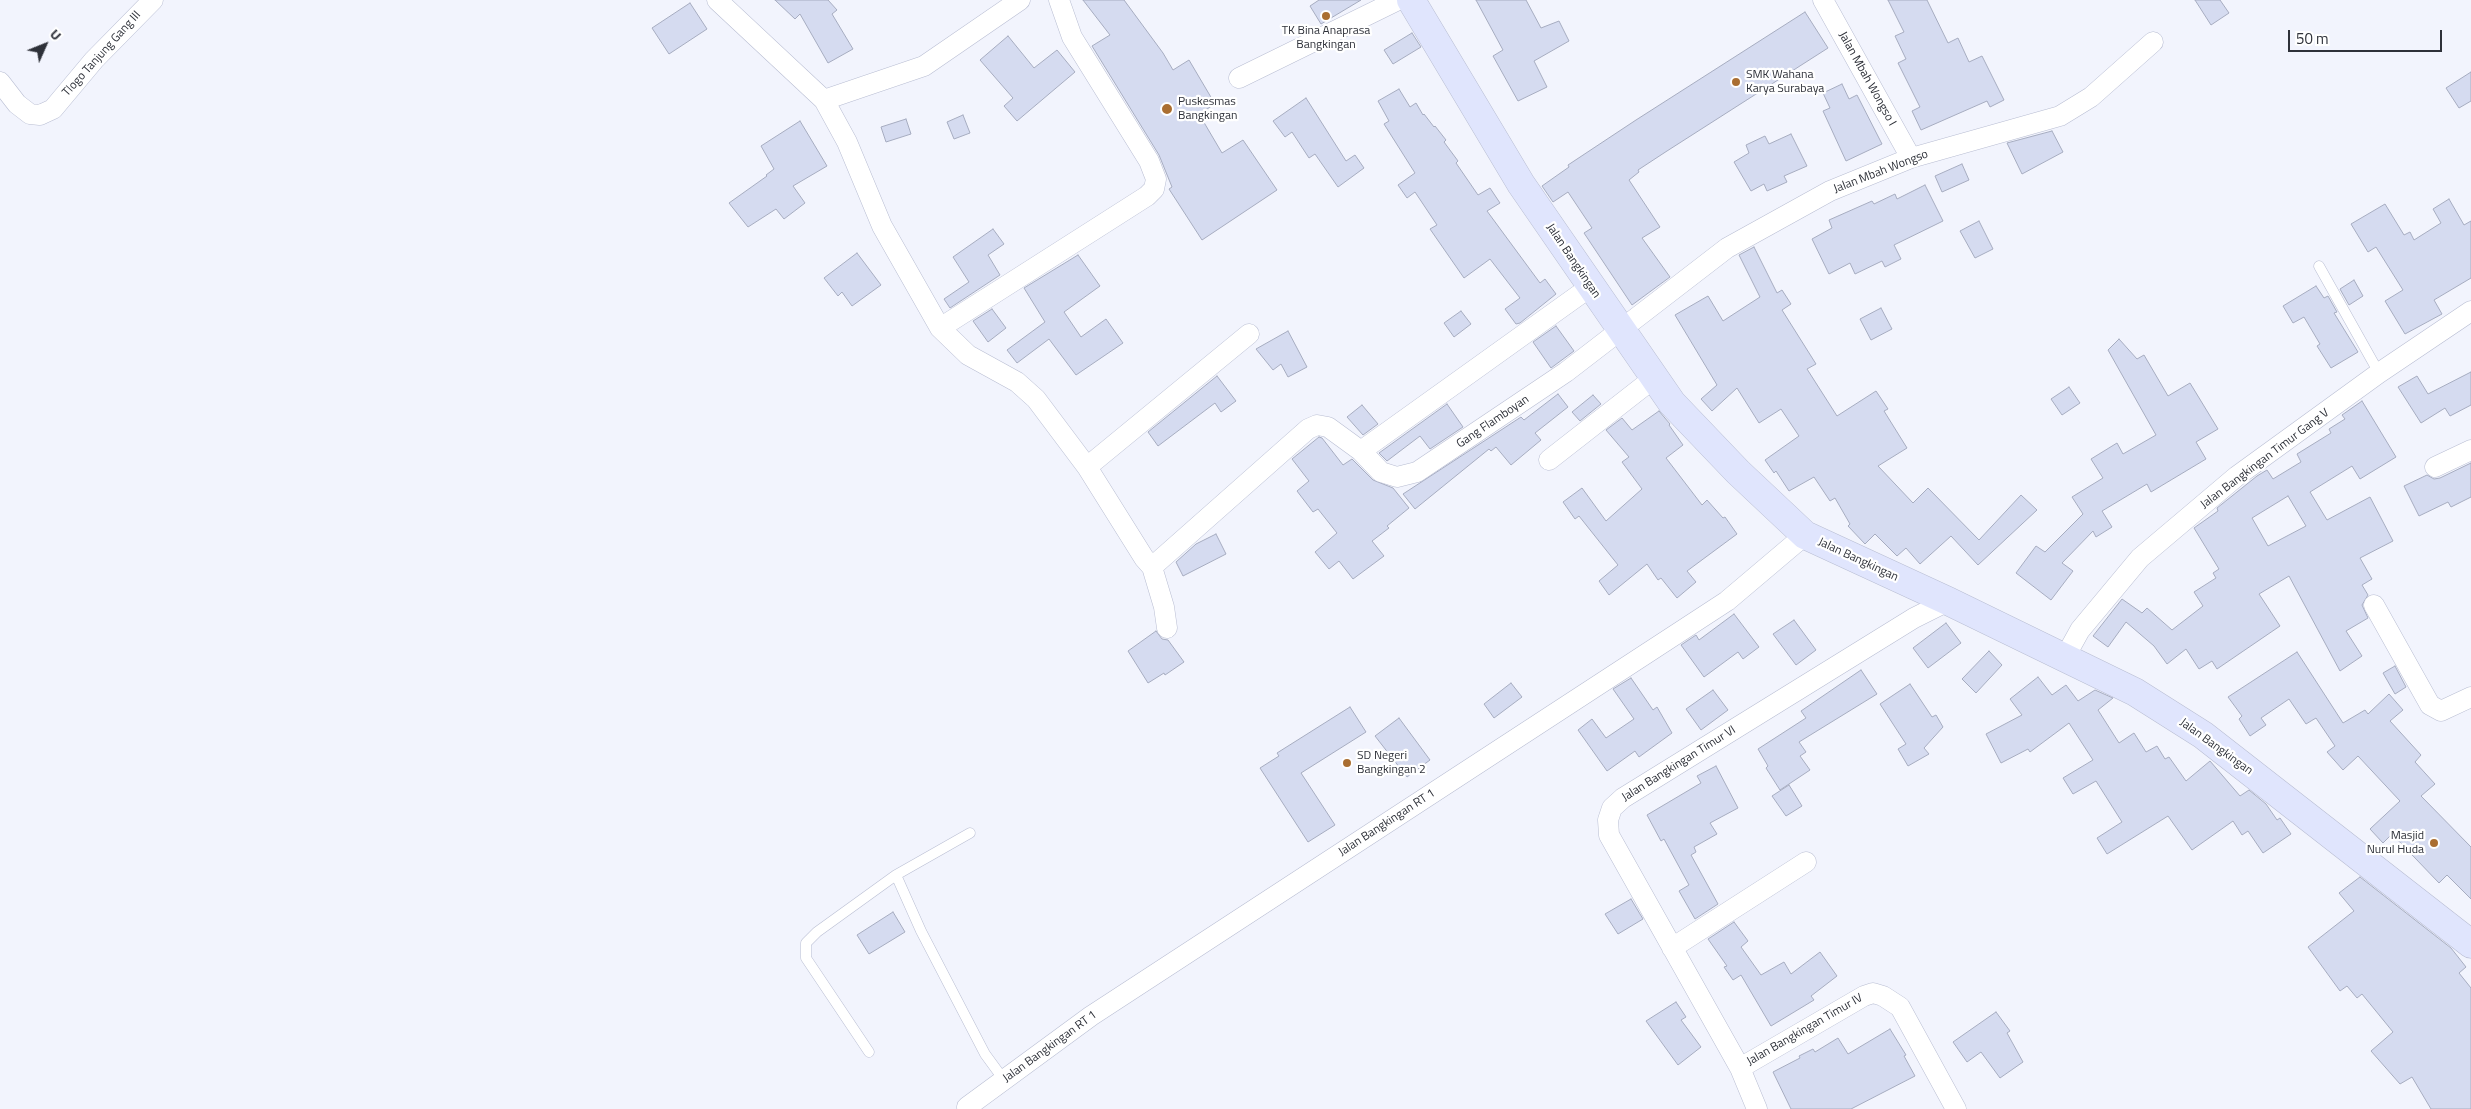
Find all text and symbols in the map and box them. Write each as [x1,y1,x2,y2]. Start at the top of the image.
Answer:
street label: Tlogo Tanjung Gang III [60,8,144,100]
marker: TK Bina Anaprasa Bangkingan [1320,10,1332,22]
north arrow [20,20,70,70]
scale bar [2291,20,2445,52]
text: U [45,24,67,45]
place label: TK Bina Anaprasa Bangkingan [1282,24,1370,52]
text: 50 m [2296,27,2329,50]
street label: Jalan Mbah Wongso I [1835,29,1899,129]
place label: SMK Wahana Karya Surabaya [1746,68,1824,96]
marker: SMK Wahana Karya Surabaya [1730,76,1742,88]
place label: Puskesmas Bangkingan [1178,95,1237,123]
marker: Puskesmas Bangkingan [1160,102,1174,116]
street label: Jalan Mbah Wongso [1832,147,1930,197]
street label: Jalan Bangkingan [1543,221,1603,301]
street label: Gang Flamboyan [1454,392,1532,452]
street label: Jalan Bangkingan Timur Gang V [2198,406,2332,512]
street label: Jalan Bangkingan [1816,535,1900,585]
street label: Jalan Bangkingan [2177,716,2255,778]
street label: Jalan Bangkingan Timur VI [1619,723,1739,805]
place label: SD Negeri Bangkingan 2 [1357,749,1426,777]
marker: SD Negeri Bangkingan 2 [1341,757,1353,769]
street label: Jalan Bangkingan RT 1 [1336,786,1438,860]
place label: Masjid Nurul Huda [2367,829,2424,857]
marker: Masjid Nurul Huda [2428,837,2440,849]
street label: Jalan Bangkingan Timur IV [1744,991,1866,1069]
street label: Jalan Bangkingan RT 1 [1000,1008,1100,1086]

